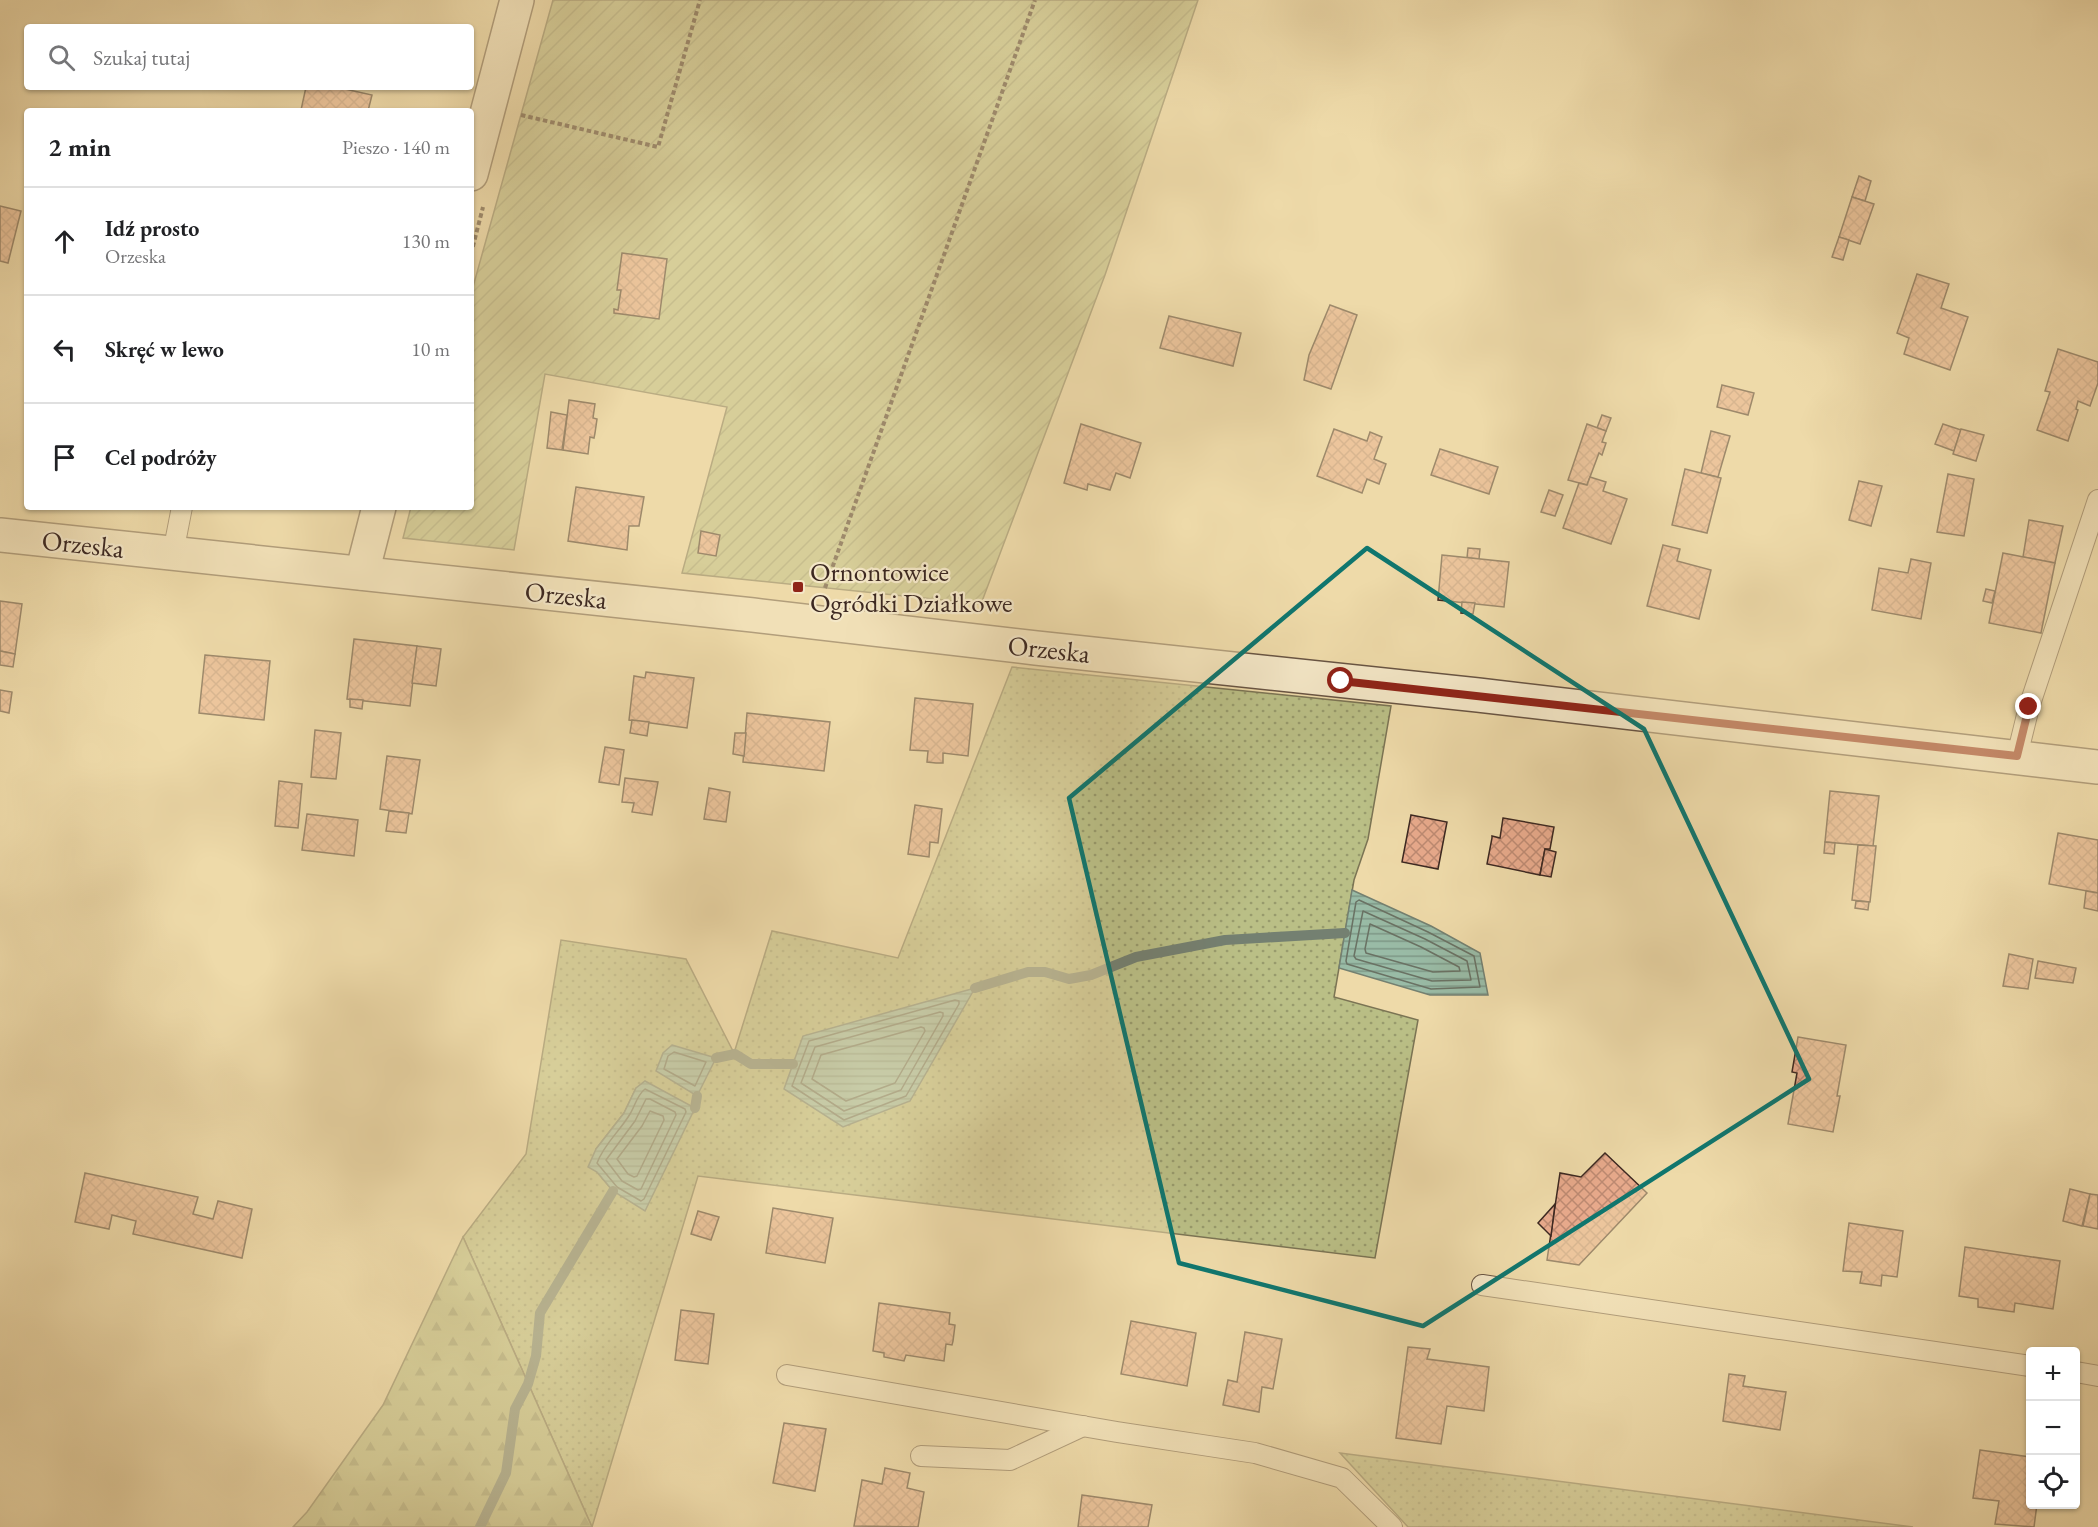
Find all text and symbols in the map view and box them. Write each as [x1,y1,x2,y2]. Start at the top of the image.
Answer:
search box [24,24,474,90]
icon: search [45,41,78,74]
text: Szukaj tutaj [93,43,190,72]
text: 2 min [48,130,111,164]
text: Pieszo · 140 m [342,134,450,160]
text: Idź prosto [105,214,199,243]
icon: ahead [48,225,81,258]
text: 130 m [402,228,450,254]
text: Orzeska [105,243,166,269]
icon: left [48,333,81,366]
text: Skręć w lewo [105,335,224,364]
text: 10 m [411,336,450,362]
icon: arrive [48,441,81,474]
text: Cel podróży [105,443,217,472]
street label: Orzeska [40,522,126,566]
place label: Ornontowice Ogródki Działkowe [810,554,1013,620]
street label: Orzeska [523,573,609,617]
marker: Ornontowice Ogródki Działkowe [791,580,805,594]
street label: Orzeska [1006,627,1092,671]
route start [1327,667,1353,693]
route end [2015,693,2041,719]
map controls [2026,1347,2080,1509]
button: + [2026,1347,2080,1401]
button: − [2026,1401,2080,1455]
button: locate [2026,1455,2080,1509]

